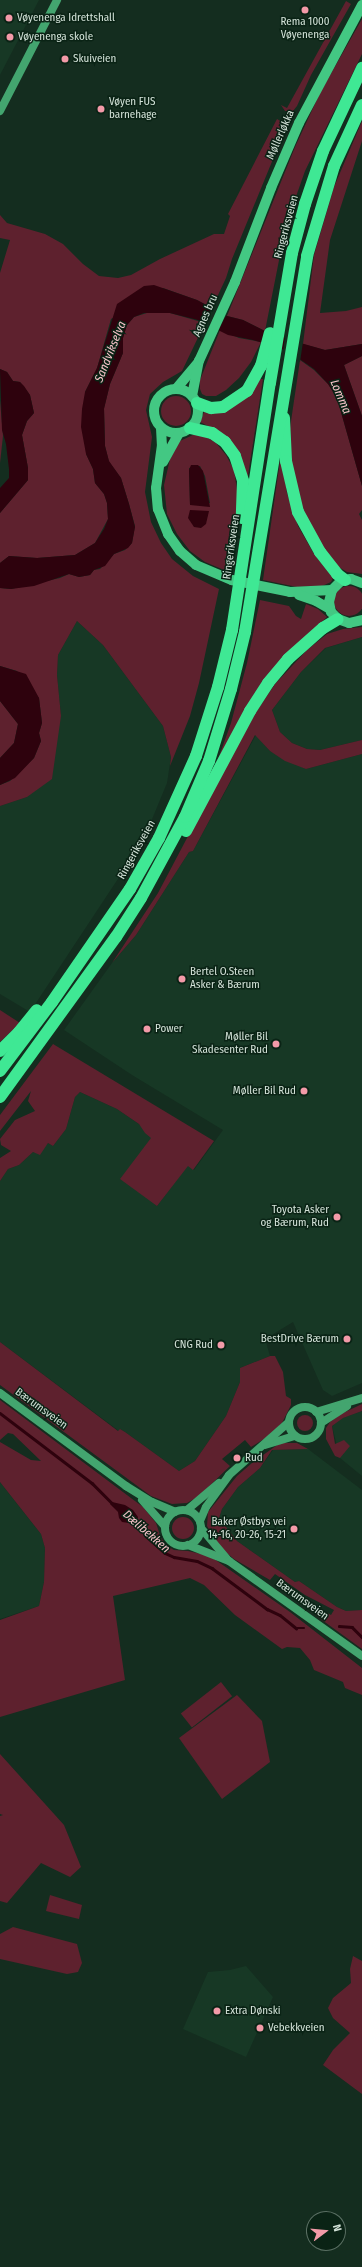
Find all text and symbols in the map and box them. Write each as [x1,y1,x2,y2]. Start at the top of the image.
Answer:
marker: Rema 1000 Vøyenenga [300,5,310,15]
place label: Vøyenenga Idrettshall [17,11,115,25]
marker: Vøyenenga Idrettshall [4,13,14,23]
place label: Rema 1000 Vøyenenga [280,16,330,42]
place label: Vøyenenga skole [18,30,93,44]
marker: Vøyenenga skole [5,32,15,42]
place label: Skuiveien [73,52,116,66]
marker: Skuiveien [60,54,70,64]
place label: Vøyen FUS barnehage [109,96,157,122]
marker: Vøyen FUS barnehage [96,104,106,114]
street label: Møllerløkka [264,108,298,162]
street label: Ringeriksveien [272,194,302,260]
street label: Agnes bru [191,293,221,339]
water label: Sandvikselva [92,319,130,385]
water label: Lomma [326,378,354,416]
street label: Ringeriksveien [221,514,243,580]
street label: Ringeriksveien [115,818,159,882]
place label: Bertel O.Steen Asker & Bærum [190,966,260,992]
marker: Bertel O.Steen Asker & Bærum [177,974,187,984]
place label: Power [155,1022,183,1036]
marker: Power [142,1024,152,1034]
place label: Møller Bil Skadesenter Rud [192,1031,268,1057]
marker: Møller Bil Skadesenter Rud [271,1039,281,1049]
place label: Møller Bil Rud [233,1084,296,1098]
marker: Møller Bil Rud [299,1086,309,1096]
place label: Toyota Asker og Bærum, Rud [260,1204,329,1230]
marker: Toyota Asker og Bærum, Rud [332,1212,342,1222]
place label: BestDrive Bærum [261,1332,339,1346]
marker: BestDrive Bærum [342,1334,352,1344]
place label: CNG Rud [174,1338,213,1352]
marker: CNG Rud [216,1340,226,1350]
street label: Bærumsveien [12,1386,70,1432]
place label: Rud [245,1451,263,1465]
marker: Rud [232,1453,242,1463]
water label: Dælibekken [119,1508,173,1556]
place label: Baker Østbys vei 14-16, 20-26, 15-21 [208,1516,286,1542]
marker: Baker Østbys vei 14-16, 20-26, 15-21 [289,1524,299,1534]
street label: Bærumsveien [273,1577,331,1623]
place label: Extra Dønski [225,2004,281,2018]
marker: Extra Dønski [212,2006,222,2016]
place label: Vebekkveien [268,2021,325,2035]
marker: Vebekkveien [255,2023,265,2033]
north arrow [306,2211,346,2251]
text: N [330,2223,344,2233]

